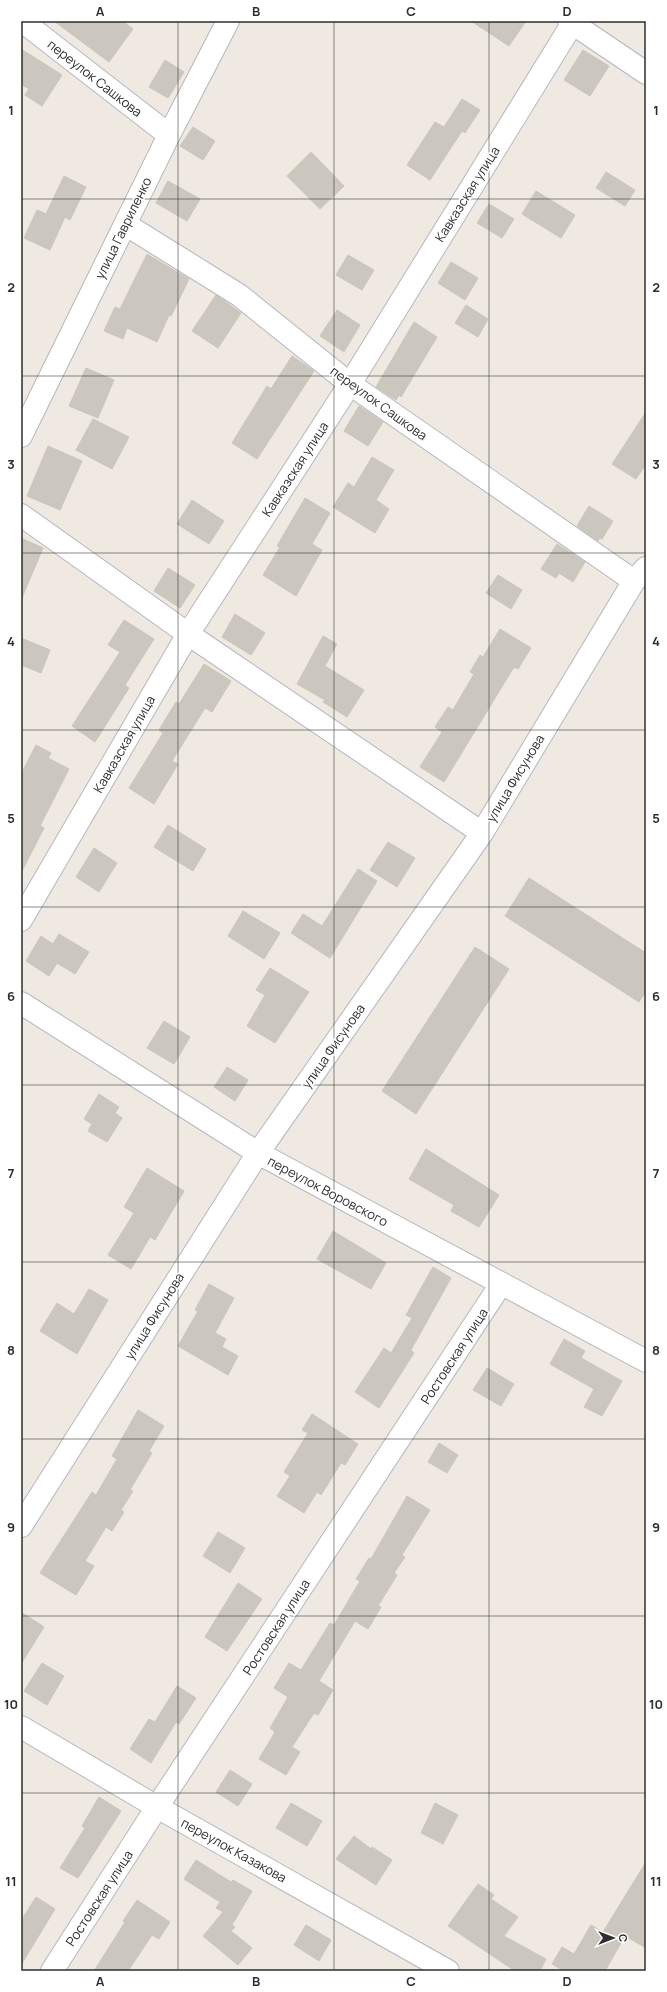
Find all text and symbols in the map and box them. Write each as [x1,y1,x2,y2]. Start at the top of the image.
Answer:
text: A [96,2,105,20]
text: B [252,2,260,20]
text: C [406,2,416,20]
text: D [562,2,572,20]
street label: переулок Сашкова [44,35,146,121]
text: 1 [8,101,14,119]
text: 1 [653,101,659,119]
street label: Кавказская улица [430,143,504,245]
street label: улица Гавриленко [91,174,156,282]
text: 2 [7,278,15,296]
text: 2 [652,278,660,296]
street label: переулок Сашкова [327,362,431,444]
street label: Кавказская улица [258,418,332,520]
text: 3 [7,455,15,473]
text: 3 [652,455,660,473]
text: 4 [7,632,15,650]
text: 4 [652,632,660,650]
street label: Кавказская улица [89,692,159,796]
street label: улица Фисунова [482,731,548,825]
text: 5 [7,809,15,827]
text: 5 [652,809,660,827]
text: 6 [7,987,15,1005]
text: 6 [652,987,660,1005]
street label: улица Фисунова [297,1000,369,1092]
street label: переулок Воровского [265,1152,392,1230]
text: 7 [8,1164,15,1182]
text: 7 [653,1164,660,1182]
street label: улица Фисунова [120,1269,188,1363]
street label: Ростовская улица [416,1305,492,1407]
text: 8 [7,1341,15,1359]
text: 8 [652,1341,660,1359]
text: 9 [7,1518,15,1536]
text: 9 [652,1518,660,1536]
street label: Ростовская улица [238,1576,314,1678]
text: 10 [4,1695,18,1713]
text: 10 [649,1695,663,1713]
street label: переулок Казакова [178,1814,290,1886]
street label: Ростовская улица [61,1847,137,1949]
text: 11 [5,1872,17,1890]
text: 11 [650,1872,662,1890]
north arrow [593,1918,633,1958]
text: С [616,1934,631,1942]
text: A [96,1972,105,1990]
text: B [252,1972,260,1990]
text: C [406,1972,416,1990]
text: D [562,1972,572,1990]

